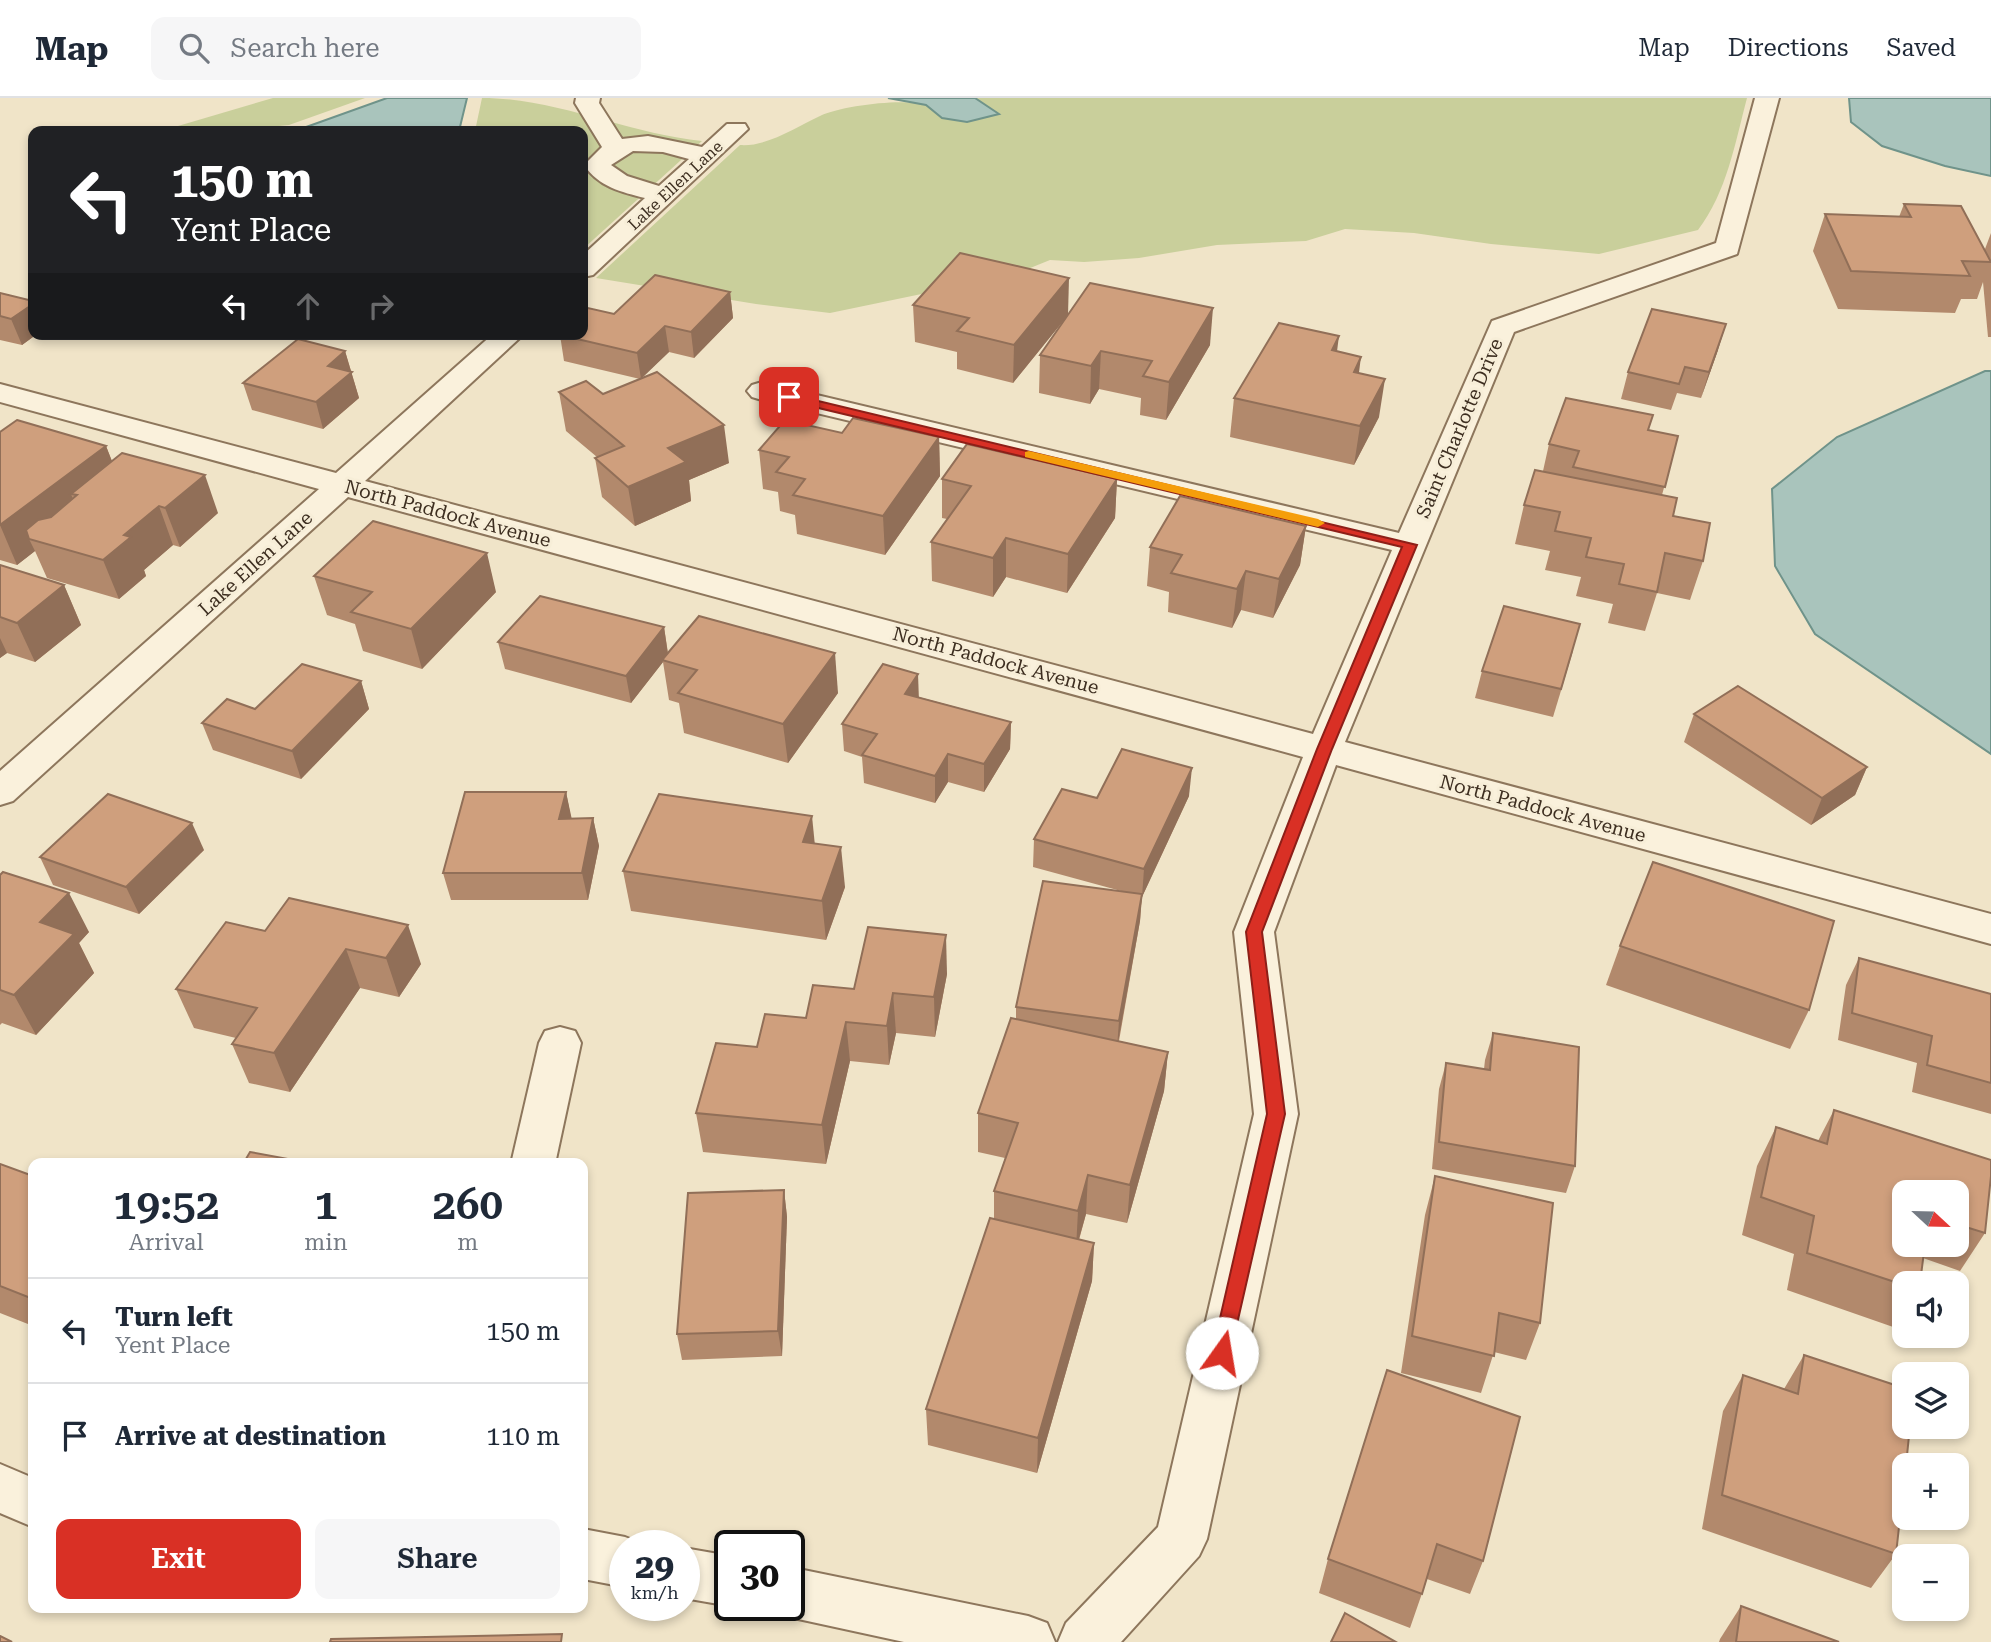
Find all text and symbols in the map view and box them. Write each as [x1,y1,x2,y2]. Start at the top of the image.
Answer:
search box [151,17,641,80]
text: Map [35,29,109,68]
icon: search [175,29,213,67]
text: Search here [231,33,380,63]
text: Map [1638,34,1690,62]
text: Directions [1728,34,1848,62]
text: Saved [1886,34,1956,62]
street label: Lake Ellen Lane [624,137,727,234]
text: 150 m [171,152,313,209]
icon: left [56,154,147,245]
text: Yent Place [171,211,331,249]
icon: left [216,287,254,325]
icon: ahead [289,287,327,325]
icon: right [362,287,400,325]
street label: Saint Charlotte Drive [1411,335,1508,522]
pin [759,367,819,427]
icon: arrive [770,378,808,416]
street label: North Paddock Avenue [342,475,553,552]
street label: Lake Ellen Lane [194,506,317,621]
street label: North Paddock Avenue [890,622,1101,699]
street label: North Paddock Avenue [1437,770,1648,847]
text: 19:52 [113,1180,219,1229]
text: 1 [314,1180,338,1229]
text: 260 [432,1180,503,1229]
north arrow [1892,1180,1969,1256]
map controls [1892,1180,1969,1621]
text: Arrival [129,1229,204,1256]
text: min [304,1229,348,1256]
text: m [457,1229,478,1256]
button: sound [1892,1271,1969,1348]
text: Turn left [115,1302,233,1332]
icon: left [56,1312,94,1350]
text: 150 m [486,1316,560,1346]
position arrow [1185,1316,1259,1390]
text: Yent Place [115,1332,230,1359]
button: layers [1892,1362,1969,1439]
icon: arrive [56,1417,94,1455]
text: Arrive at destination [115,1421,386,1451]
text: 110 m [486,1421,560,1451]
button: + [1892,1453,1969,1530]
button: Exit [56,1519,301,1599]
button: Share [315,1519,560,1599]
speed limit sign: 30 [714,1530,805,1621]
button: − [1892,1544,1969,1621]
text: 29 [635,1546,674,1587]
text: km/h [630,1582,679,1603]

